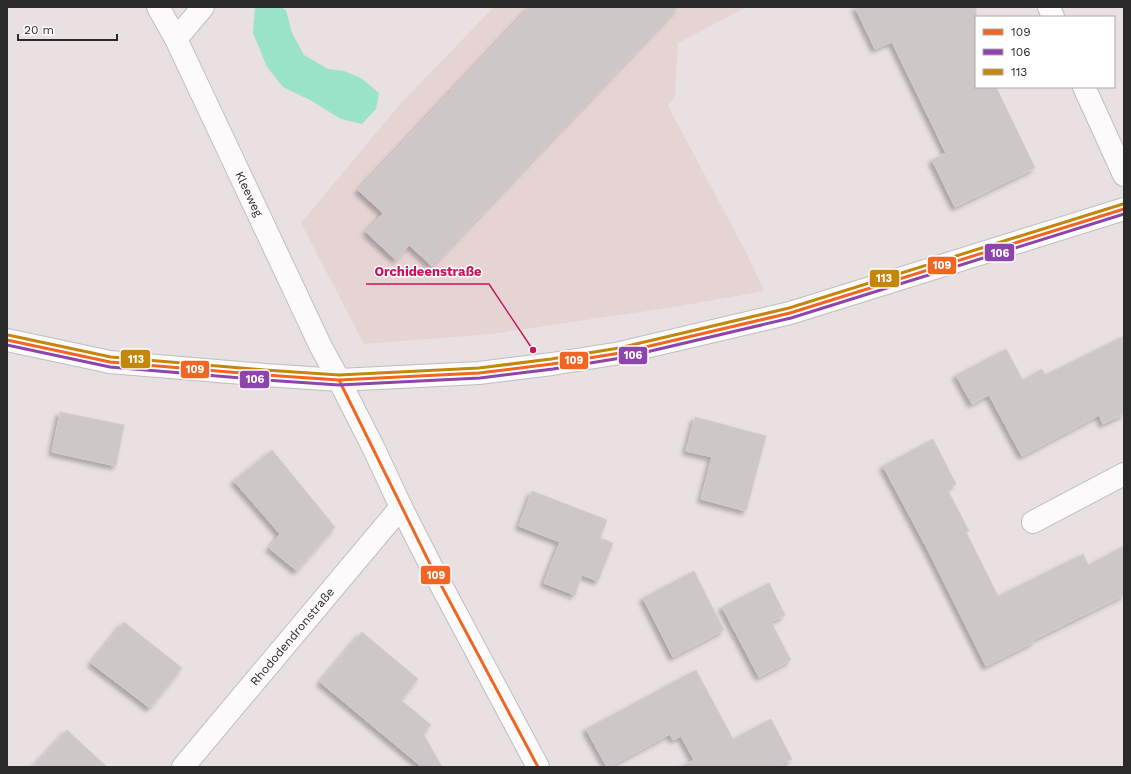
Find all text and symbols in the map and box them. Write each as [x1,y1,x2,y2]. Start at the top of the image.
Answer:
scale bar [18,16,117,42]
legend [975,16,1115,88]
text: 20 m [24,23,54,37]
text: 109 [1011,25,1031,39]
text: 106 [1011,45,1030,59]
text: 113 [1011,65,1027,79]
street label: Kleeweg [232,169,266,219]
line badge: 106 [984,243,1015,262]
text: 106 [991,247,1010,260]
line badge: 109 [927,256,957,275]
callout: Orchideenstraße [366,259,489,284]
text: 109 [933,259,952,272]
text: Orchideenstraße [374,264,482,279]
line badge: 113 [869,269,900,288]
text: 113 [876,272,892,285]
line badge: 106 [618,346,648,365]
line badge: 113 [120,349,151,369]
text: 106 [624,349,643,362]
line badge: 109 [559,351,589,370]
text: 113 [128,353,144,366]
text: 109 [565,354,584,367]
line badge: 109 [180,360,210,379]
text: 109 [186,363,205,376]
line badge: 106 [239,370,270,389]
text: 106 [246,373,265,386]
line badge: 109 [420,565,451,585]
text: 109 [427,569,446,582]
street label: Rhododendronstraße [247,585,337,688]

